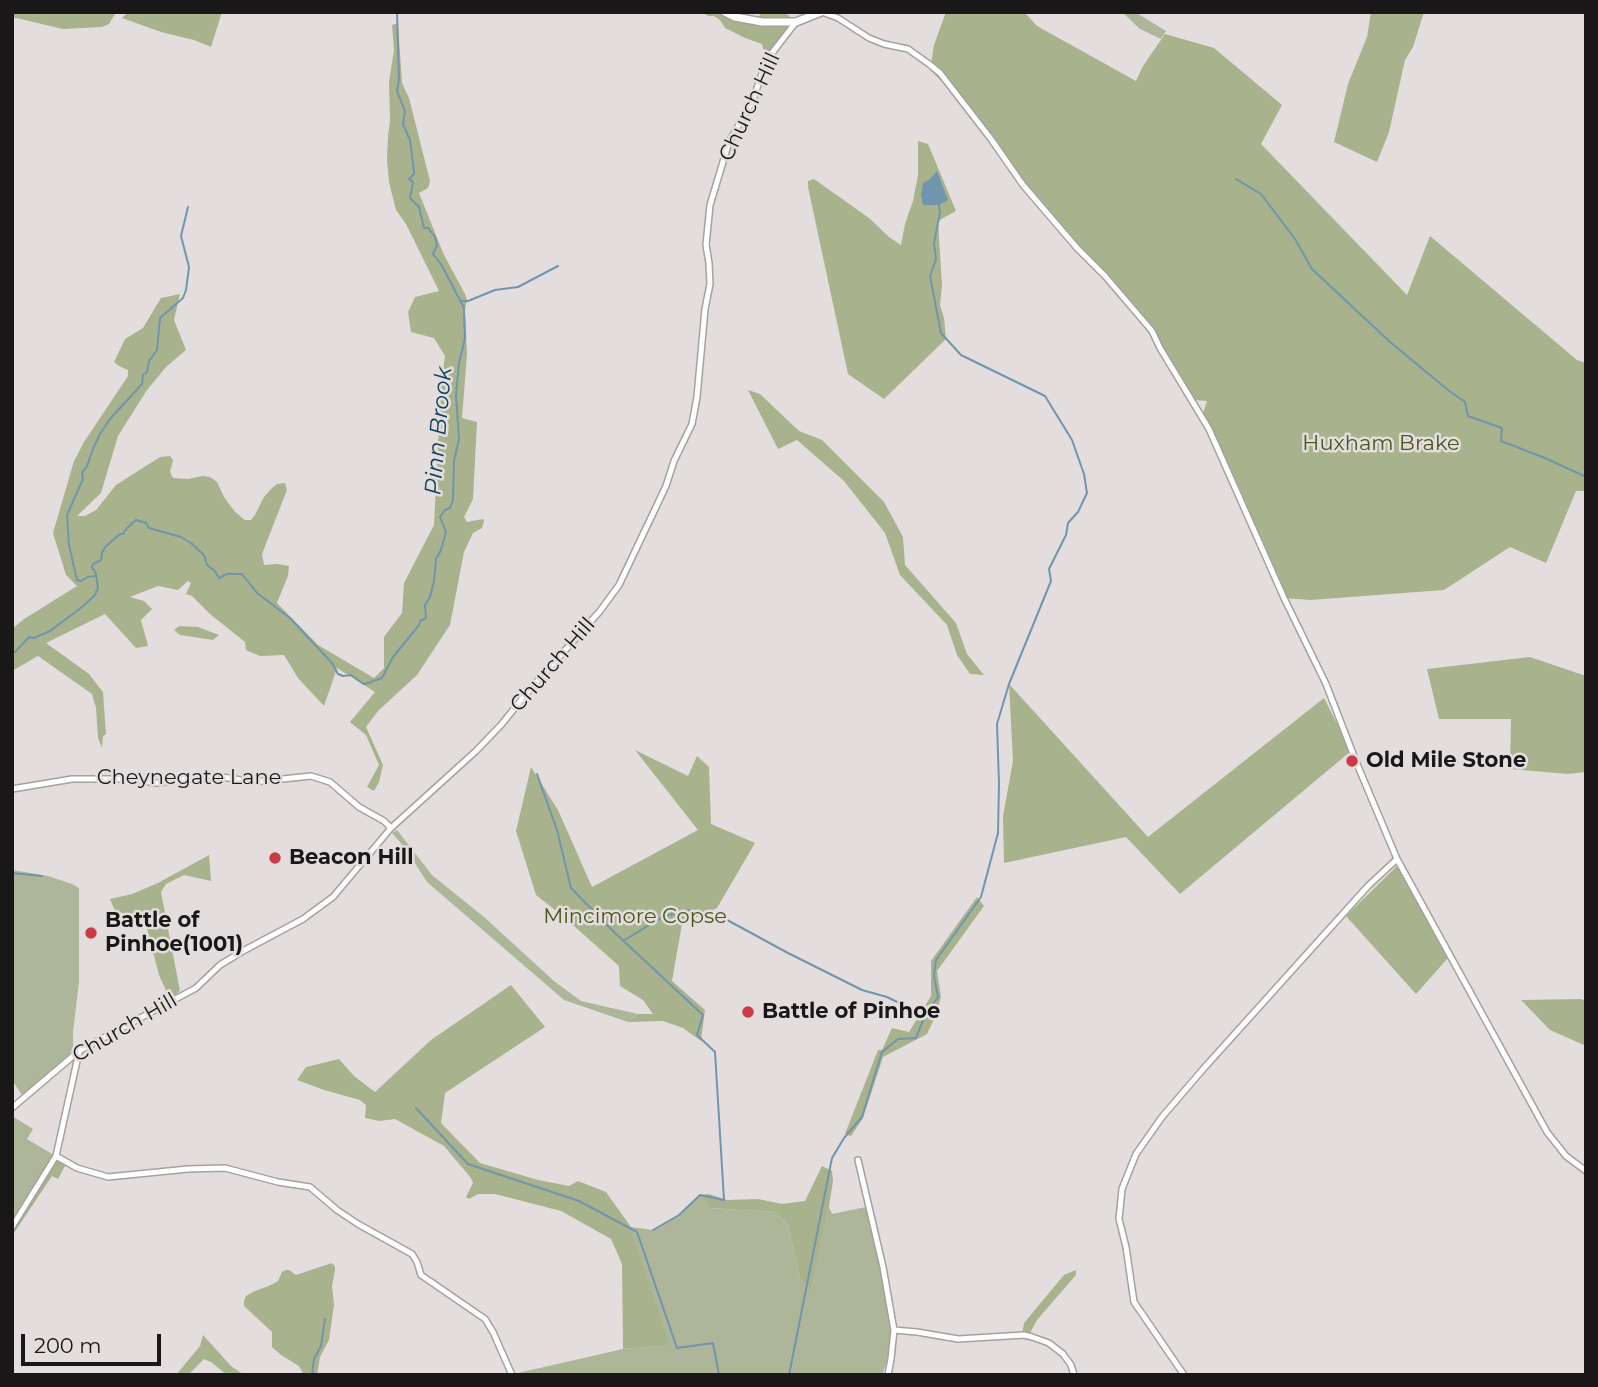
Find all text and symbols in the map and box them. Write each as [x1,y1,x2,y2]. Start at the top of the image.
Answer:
street label: Church Hill [714,49,786,165]
water label: Pinn Brook [420,366,458,496]
park label: Huxham Brake [1302,431,1460,457]
street label: Church Hill [505,613,601,717]
place label: Old Mile Stone [1366,748,1526,774]
marker: Old Mile Stone [1344,753,1360,769]
street label: Cheynegate Lane [97,765,281,791]
place label: Beacon Hill [289,845,413,871]
marker: Beacon Hill [267,850,283,866]
park label: Mincimore Copse [543,904,727,930]
place label: Battle of Pinhoe(1001) [105,908,243,958]
marker: Battle of Pinhoe(1001) [83,925,99,941]
street label: Church Hill [68,988,182,1068]
place label: Battle of Pinhoe [762,999,940,1025]
marker: Battle of Pinhoe [740,1004,756,1020]
scale bar [24,1320,164,1364]
text: 200 m [34,1333,101,1358]

